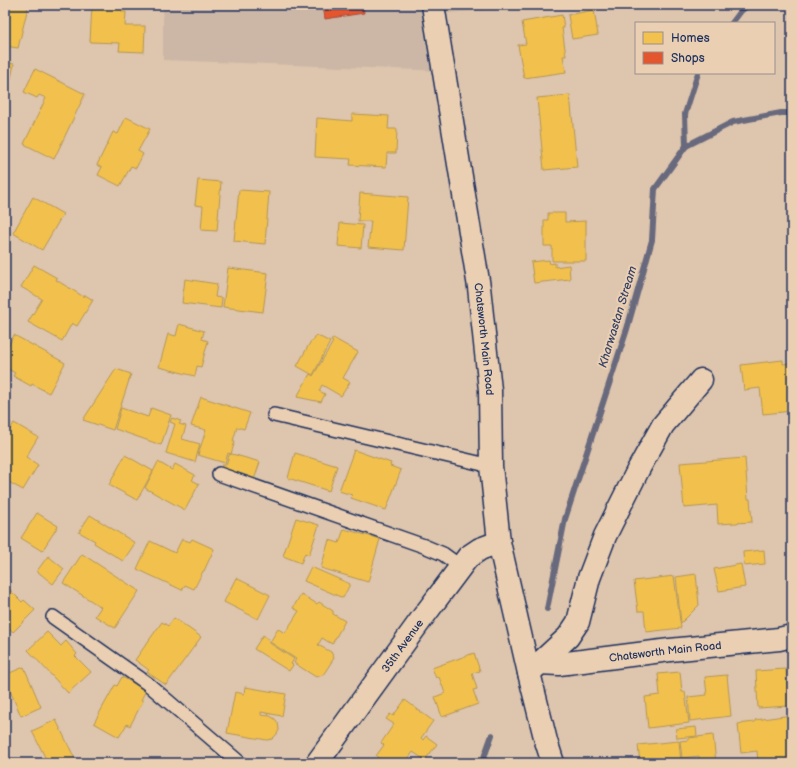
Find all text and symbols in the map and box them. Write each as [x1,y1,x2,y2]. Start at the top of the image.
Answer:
legend [635,22,775,74]
text: Homes [671,31,710,46]
text: Shops [671,51,705,66]
water label: Kharwastan Stream [595,264,641,370]
street label: Chatsworth Main Road [472,282,497,395]
street label: 35th Avenue [379,616,426,675]
street label: Chatsworth Main Road [608,638,722,664]

